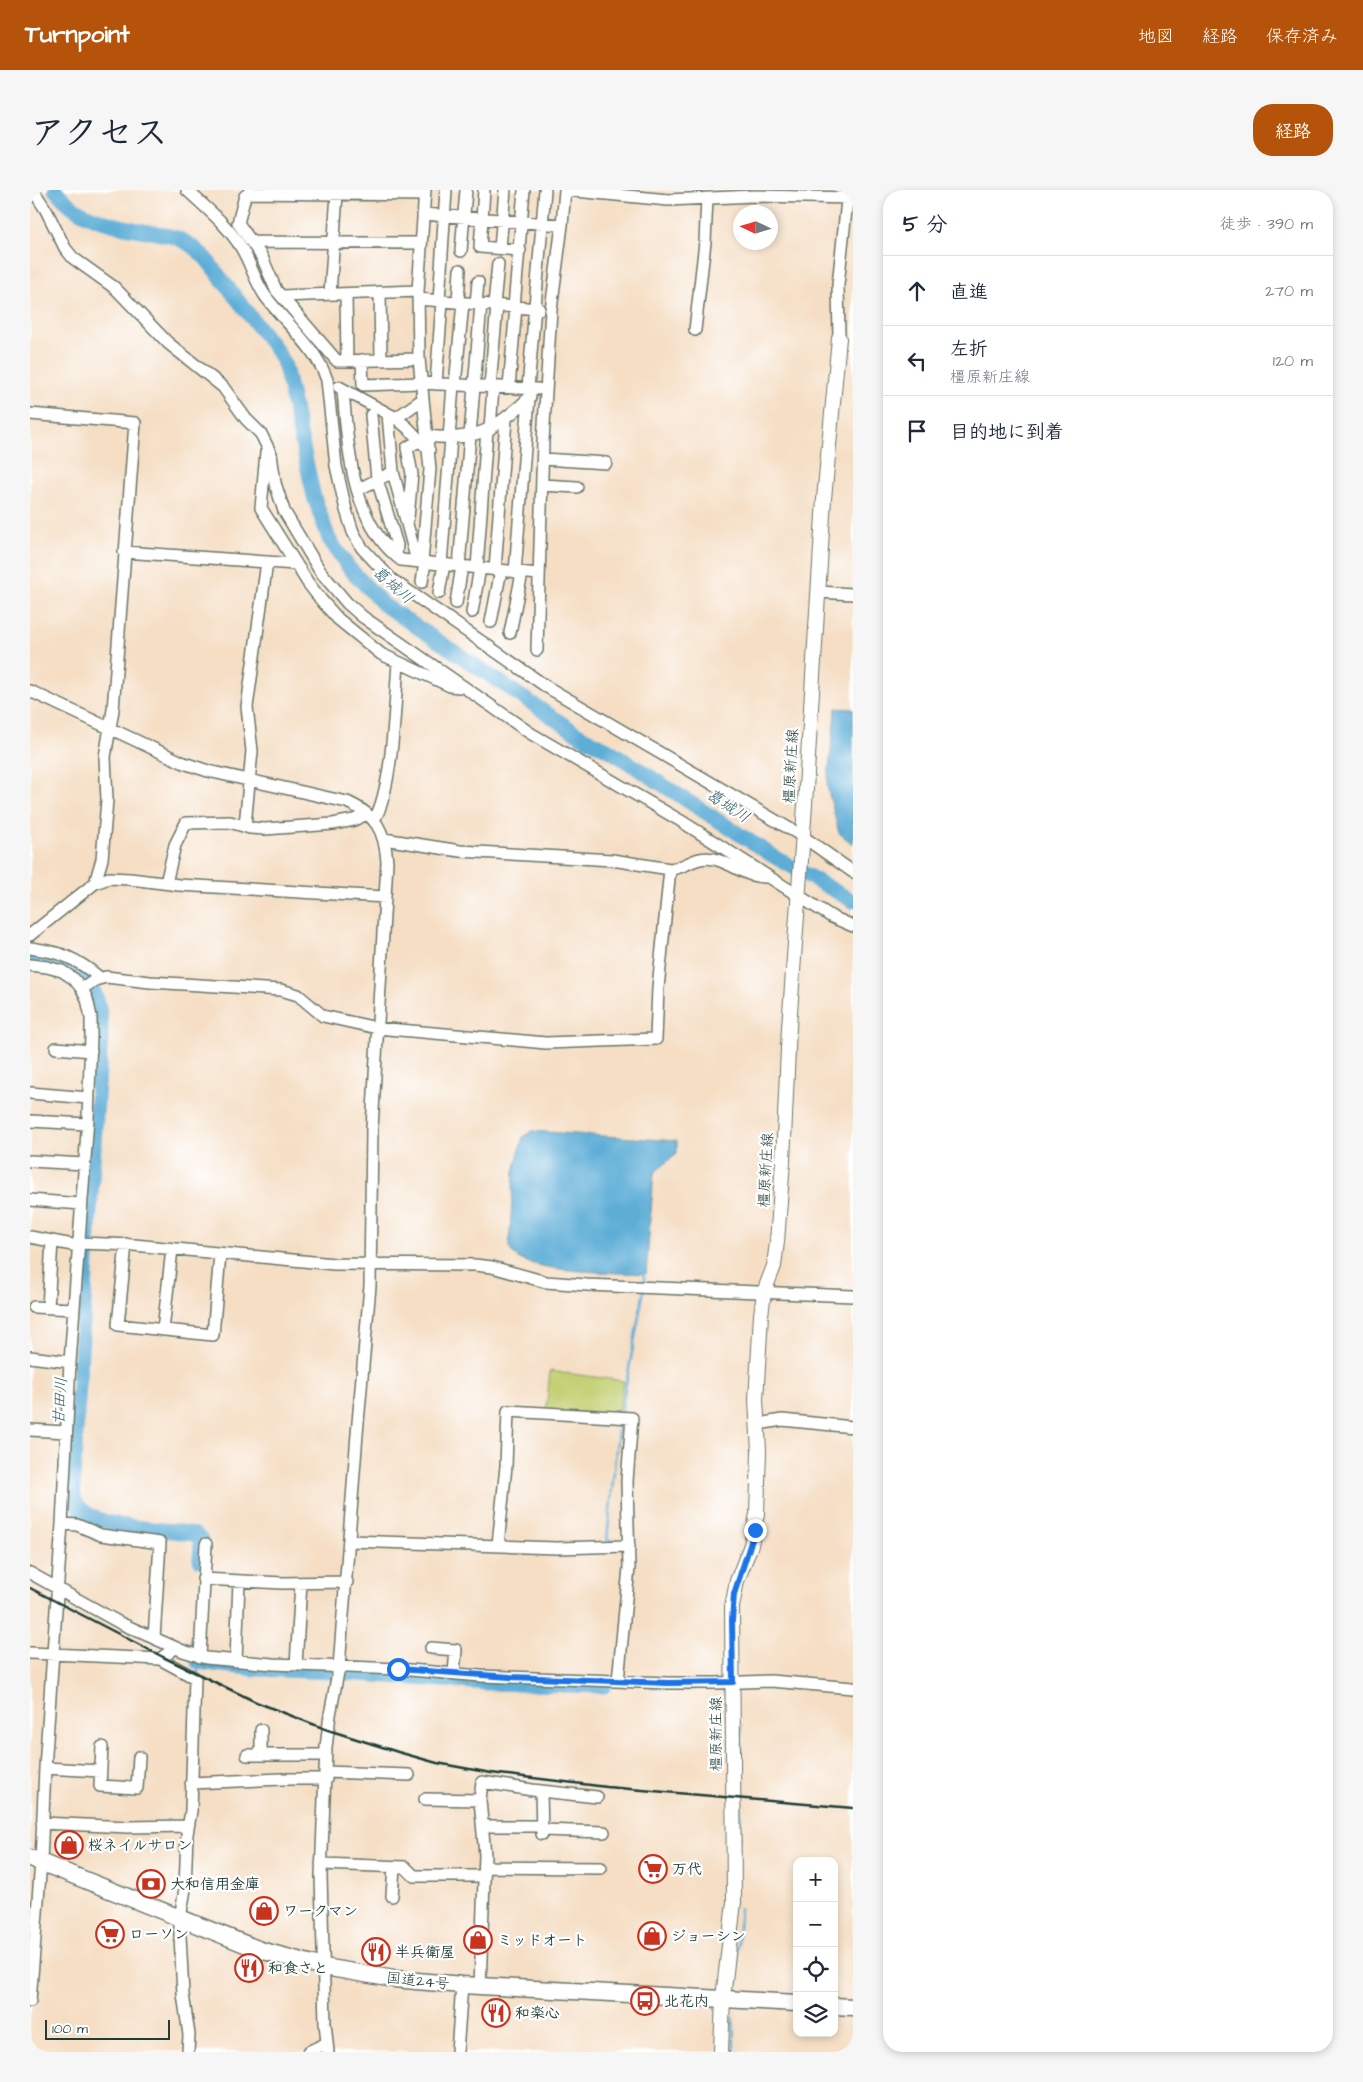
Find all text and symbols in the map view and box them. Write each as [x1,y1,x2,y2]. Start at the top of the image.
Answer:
text: Turnpoint [25,18,130,52]
text: 地図 [1138,24,1174,49]
text: 経路 [1202,24,1238,49]
text: 保存済み [1266,24,1338,49]
button: 経路 [1253,104,1333,156]
text: アクセス [30,109,168,158]
north arrow [733,205,778,250]
text: 5 分 [903,210,947,239]
text: 徒歩 · 390 m [1220,213,1313,235]
icon: ahead [903,277,931,305]
text: 直進 [950,279,988,306]
text: 270 m [1265,280,1313,302]
text: 左折 [950,336,988,363]
icon: left [903,347,931,375]
text: 120 m [1273,350,1313,372]
text: 橿原新庄線 [950,366,1030,388]
icon: arrive [903,417,931,445]
text: 目的地に到着 [950,419,1064,446]
water label: 葛城川 [368,561,418,609]
street label: 橿原新庄線 [779,728,803,804]
water label: 葛城川 [702,784,754,828]
street label: 橿原新庄線 [754,1132,778,1208]
water label: 甘田川 [48,1376,72,1426]
route end [744,1519,767,1542]
route start [387,1658,410,1681]
street label: 橿原新庄線 [706,1696,727,1772]
shop icon: 桜ネイルサロン [54,1830,84,1860]
place label: 桜ネイルサロン [88,1835,192,1856]
supermarket icon: 万代 [638,1854,668,1884]
map controls [793,1857,838,2037]
button: + [793,1857,838,1902]
place label: 万代 [672,1859,702,1880]
bank icon: 大和信用金庫 [136,1869,166,1899]
place label: 大和信用金庫 [170,1874,260,1895]
shop icon: ワークマン [249,1896,279,1926]
place label: ワークマン [283,1901,358,1922]
button: − [793,1902,838,1947]
supermarket icon: ローソン [95,1919,125,1949]
shop icon: ジョーシン [637,1921,667,1951]
place label: ローソン [129,1924,189,1945]
shop icon: ミッドオート [463,1925,493,1955]
place label: ジョーシン [671,1926,746,1947]
place label: ミッドオート [497,1930,587,1951]
restaurant icon: 半兵衛屋 [361,1937,391,1967]
place label: 半兵衛屋 [395,1942,455,1963]
button: locate [793,1947,838,1992]
restaurant icon: 和食さと [234,1953,264,1983]
place label: 和食さと [268,1958,328,1979]
street label: 国道24号 [385,1967,451,1995]
bus stop icon: 北花内 [630,1986,660,2016]
place label: 北花内 [664,1991,709,2012]
button: layers [793,1992,838,2037]
restaurant icon: 和楽心 [481,1998,511,2028]
place label: 和楽心 [515,2003,560,2024]
scale bar [45,2017,170,2040]
text: 100 m [52,2019,88,2039]

